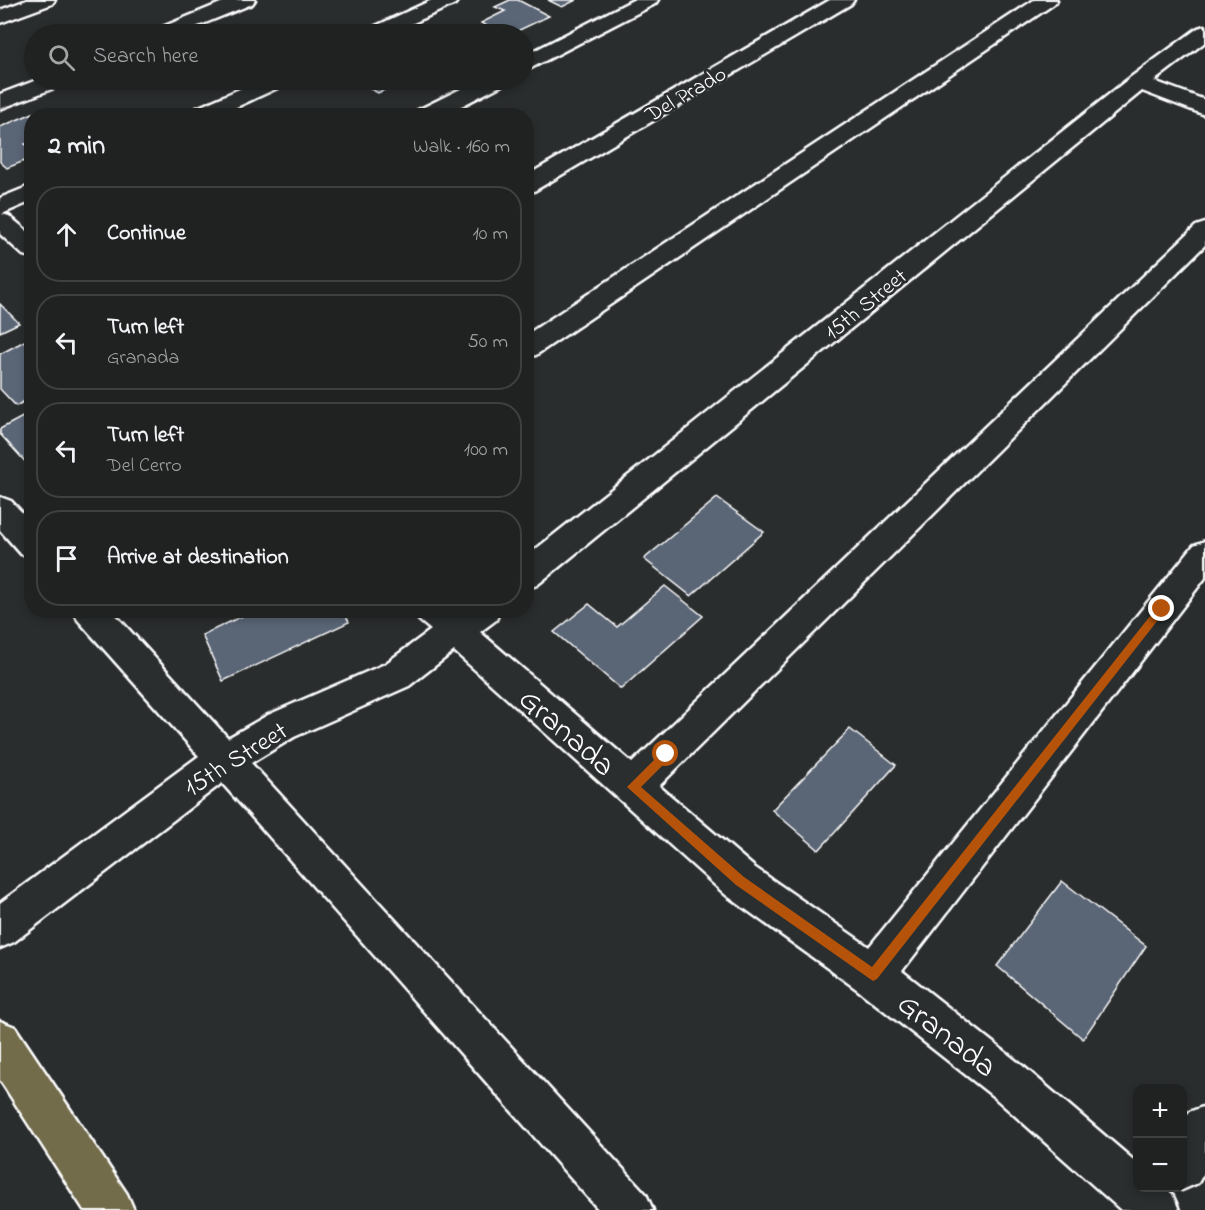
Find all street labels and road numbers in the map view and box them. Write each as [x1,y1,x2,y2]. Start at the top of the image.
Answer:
street label: Del Prado [639,59,733,132]
street label: 15th Street [819,262,916,349]
street label: Granada [507,678,625,789]
street label: 15th Street [177,713,296,807]
street label: Granada [886,983,1006,1091]

